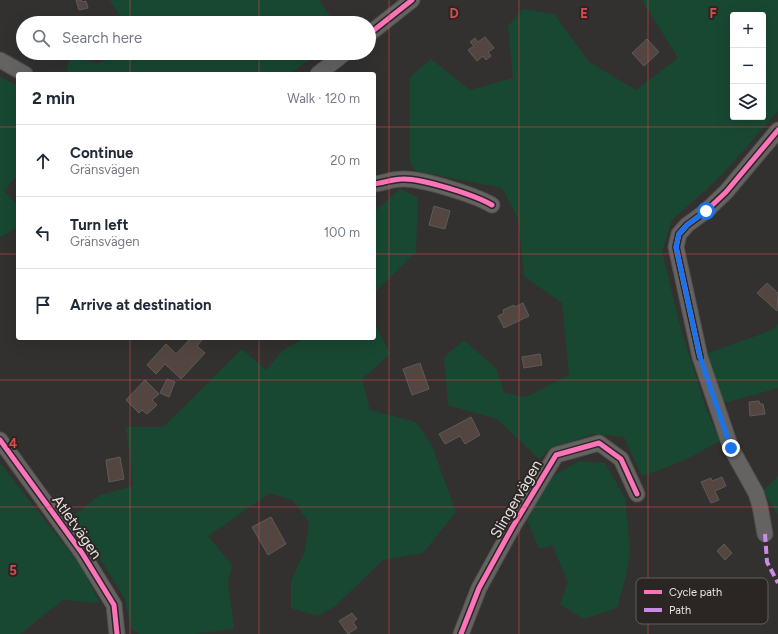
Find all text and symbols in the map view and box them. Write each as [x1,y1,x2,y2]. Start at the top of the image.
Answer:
text: D [449,6,459,21]
text: E [580,6,588,21]
text: F [709,6,717,21]
map controls [730,12,766,120]
button: + [730,12,766,48]
search box [16,16,376,60]
icon: search [30,27,52,49]
text: Search here [62,29,142,47]
button: − [730,48,766,84]
button: layers [730,84,766,120]
text: 2 min [32,88,75,108]
text: Walk · 120 m [287,91,360,106]
text: Continue [70,144,133,162]
icon: ahead [32,150,54,172]
text: 20 m [330,153,360,168]
text: Gränsvägen [70,162,140,177]
route start [697,202,715,220]
text: Turn left [70,216,128,234]
icon: left [32,222,54,244]
text: 100 m [324,225,360,240]
text: Gränsvägen [70,234,140,249]
icon: arrive [32,294,54,316]
text: Arrive at destination [70,296,211,314]
text: 4 [9,436,17,451]
route end [722,439,740,457]
street label: Slingervägen [486,457,546,541]
street label: Atletvägen [48,492,106,562]
text: 5 [9,563,17,578]
legend [636,578,768,624]
text: Cycle path [669,586,722,599]
text: Path [669,604,691,617]

